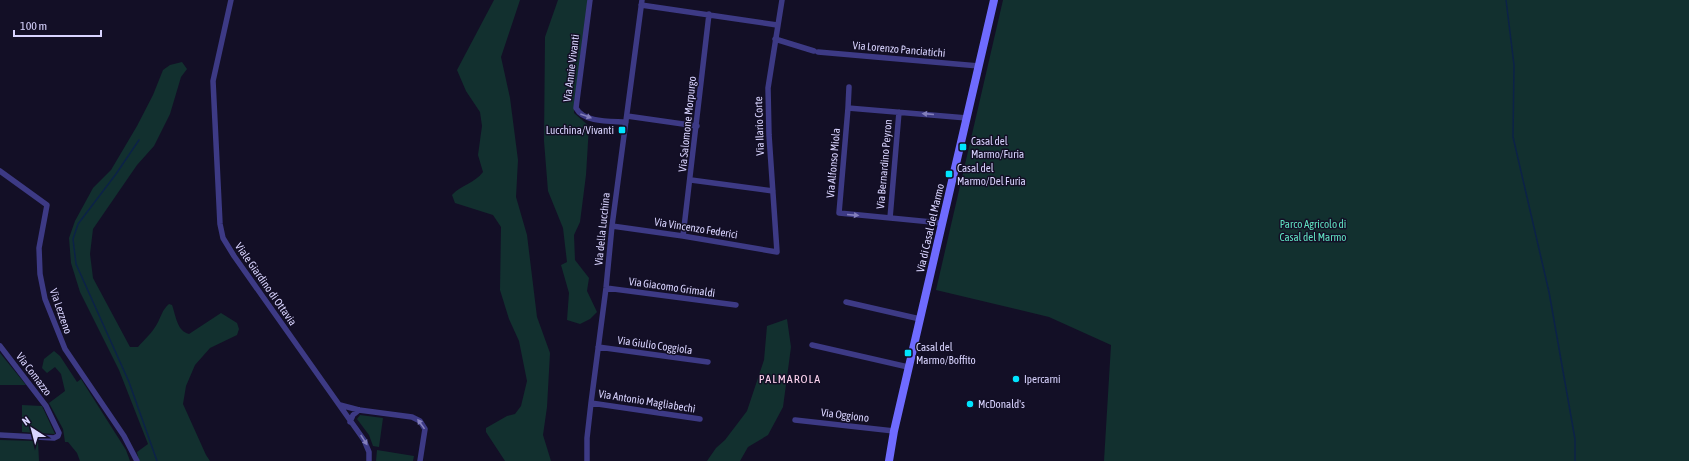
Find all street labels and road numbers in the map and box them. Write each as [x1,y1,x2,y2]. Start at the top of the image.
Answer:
street label: Via Annie Vivanti [561,33,581,103]
street label: Via Lorenzo Panciatichi [852,39,946,59]
street label: Via Salomone Morpurgo [676,76,698,172]
street label: Via Ilario Corte [752,96,766,156]
street label: Via Bernardino Peyron [874,119,894,209]
street label: Via Alfonso Miola [824,128,842,198]
street label: Via di Casal del Marmo [914,182,946,274]
street label: Via della Lucchina [592,192,612,266]
street label: Via Vincenzo Federici [653,215,739,241]
street label: Viale Giardino di Ottavia [233,240,299,328]
street label: Via Giacomo Grimaldi [628,275,716,299]
street label: Via Lezzeno [48,287,74,335]
street label: Via Giulio Coggiola [617,334,693,356]
street label: Via Comazzo [14,350,54,398]
street label: Via Antonio Magliabechi [598,387,696,415]
street label: Via Oggiono [820,406,870,424]

